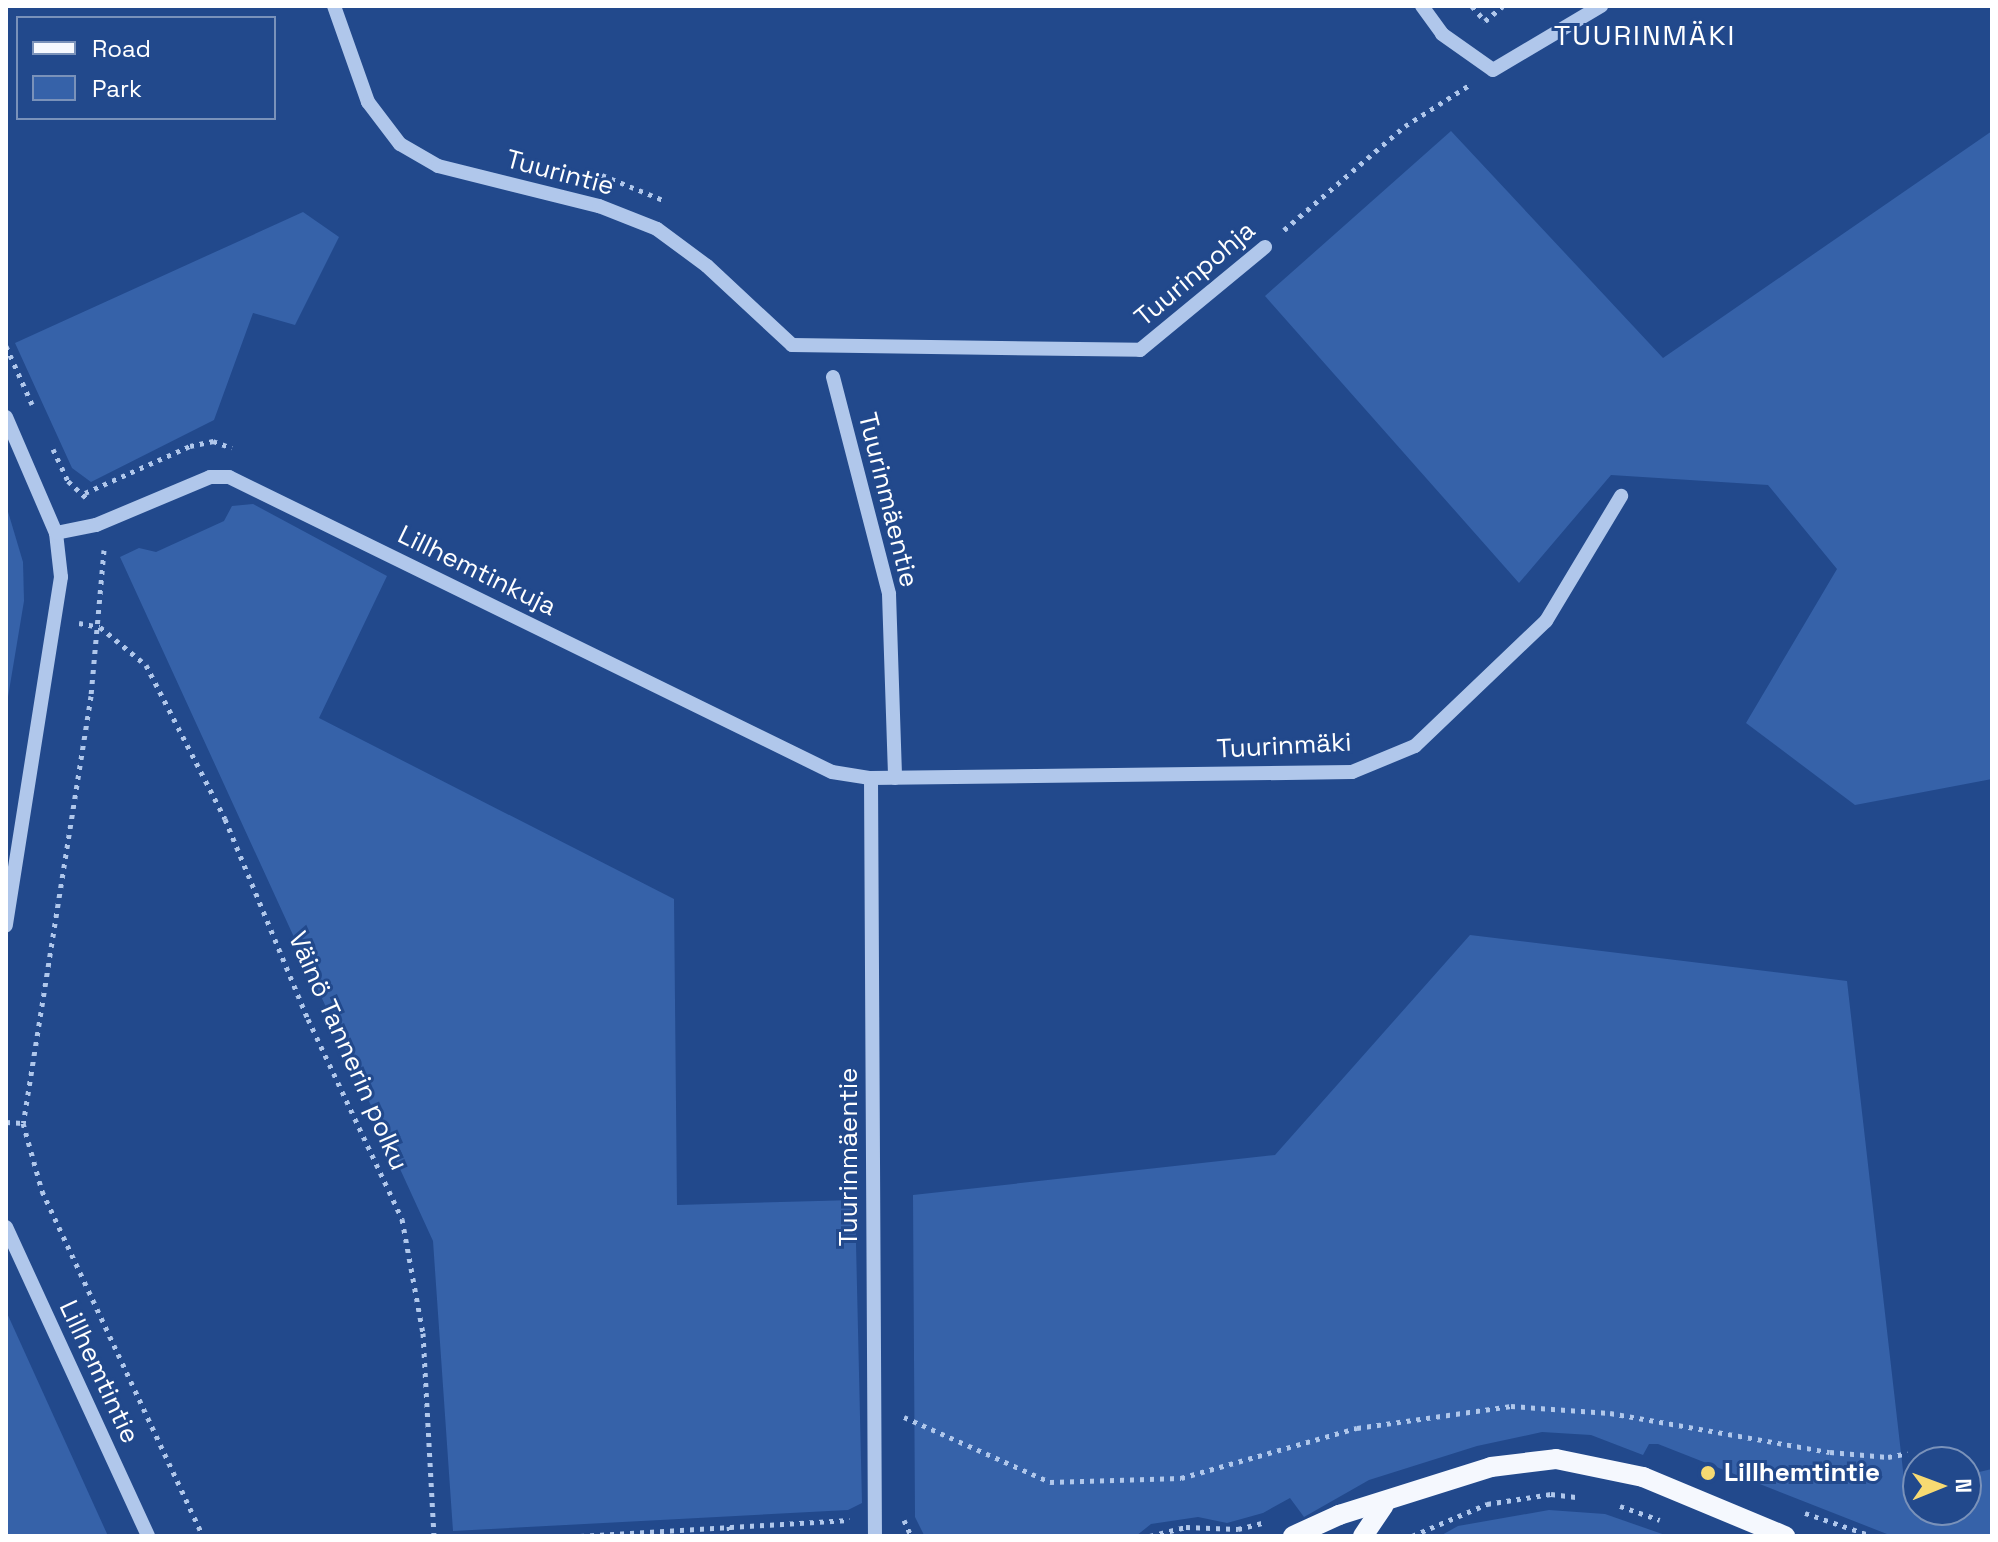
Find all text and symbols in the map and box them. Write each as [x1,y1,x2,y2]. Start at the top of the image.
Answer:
legend [16,16,276,120]
district label: TUURINMÄKI [1554,18,1736,52]
text: Road [92,33,151,64]
text: Park [92,73,142,104]
street label: Tuurintie [503,144,617,202]
street label: Tuurinpohja [1129,215,1261,333]
street label: Tuurinmäentie [851,409,925,591]
street label: Lillhemtinkuja [393,519,561,623]
street label: Tuurinmäki [1216,727,1352,765]
street label: Väinö Tannerin polku [281,927,415,1175]
street label: Tuurinmäentie [833,1068,865,1246]
street label: Lillhemtintie [52,1296,146,1448]
north arrow [1902,1446,1982,1526]
place label: Lillhemtintie [1724,1457,1880,1489]
marker: Lillhemtintie [1699,1464,1717,1482]
text: N [1950,1478,1978,1493]

